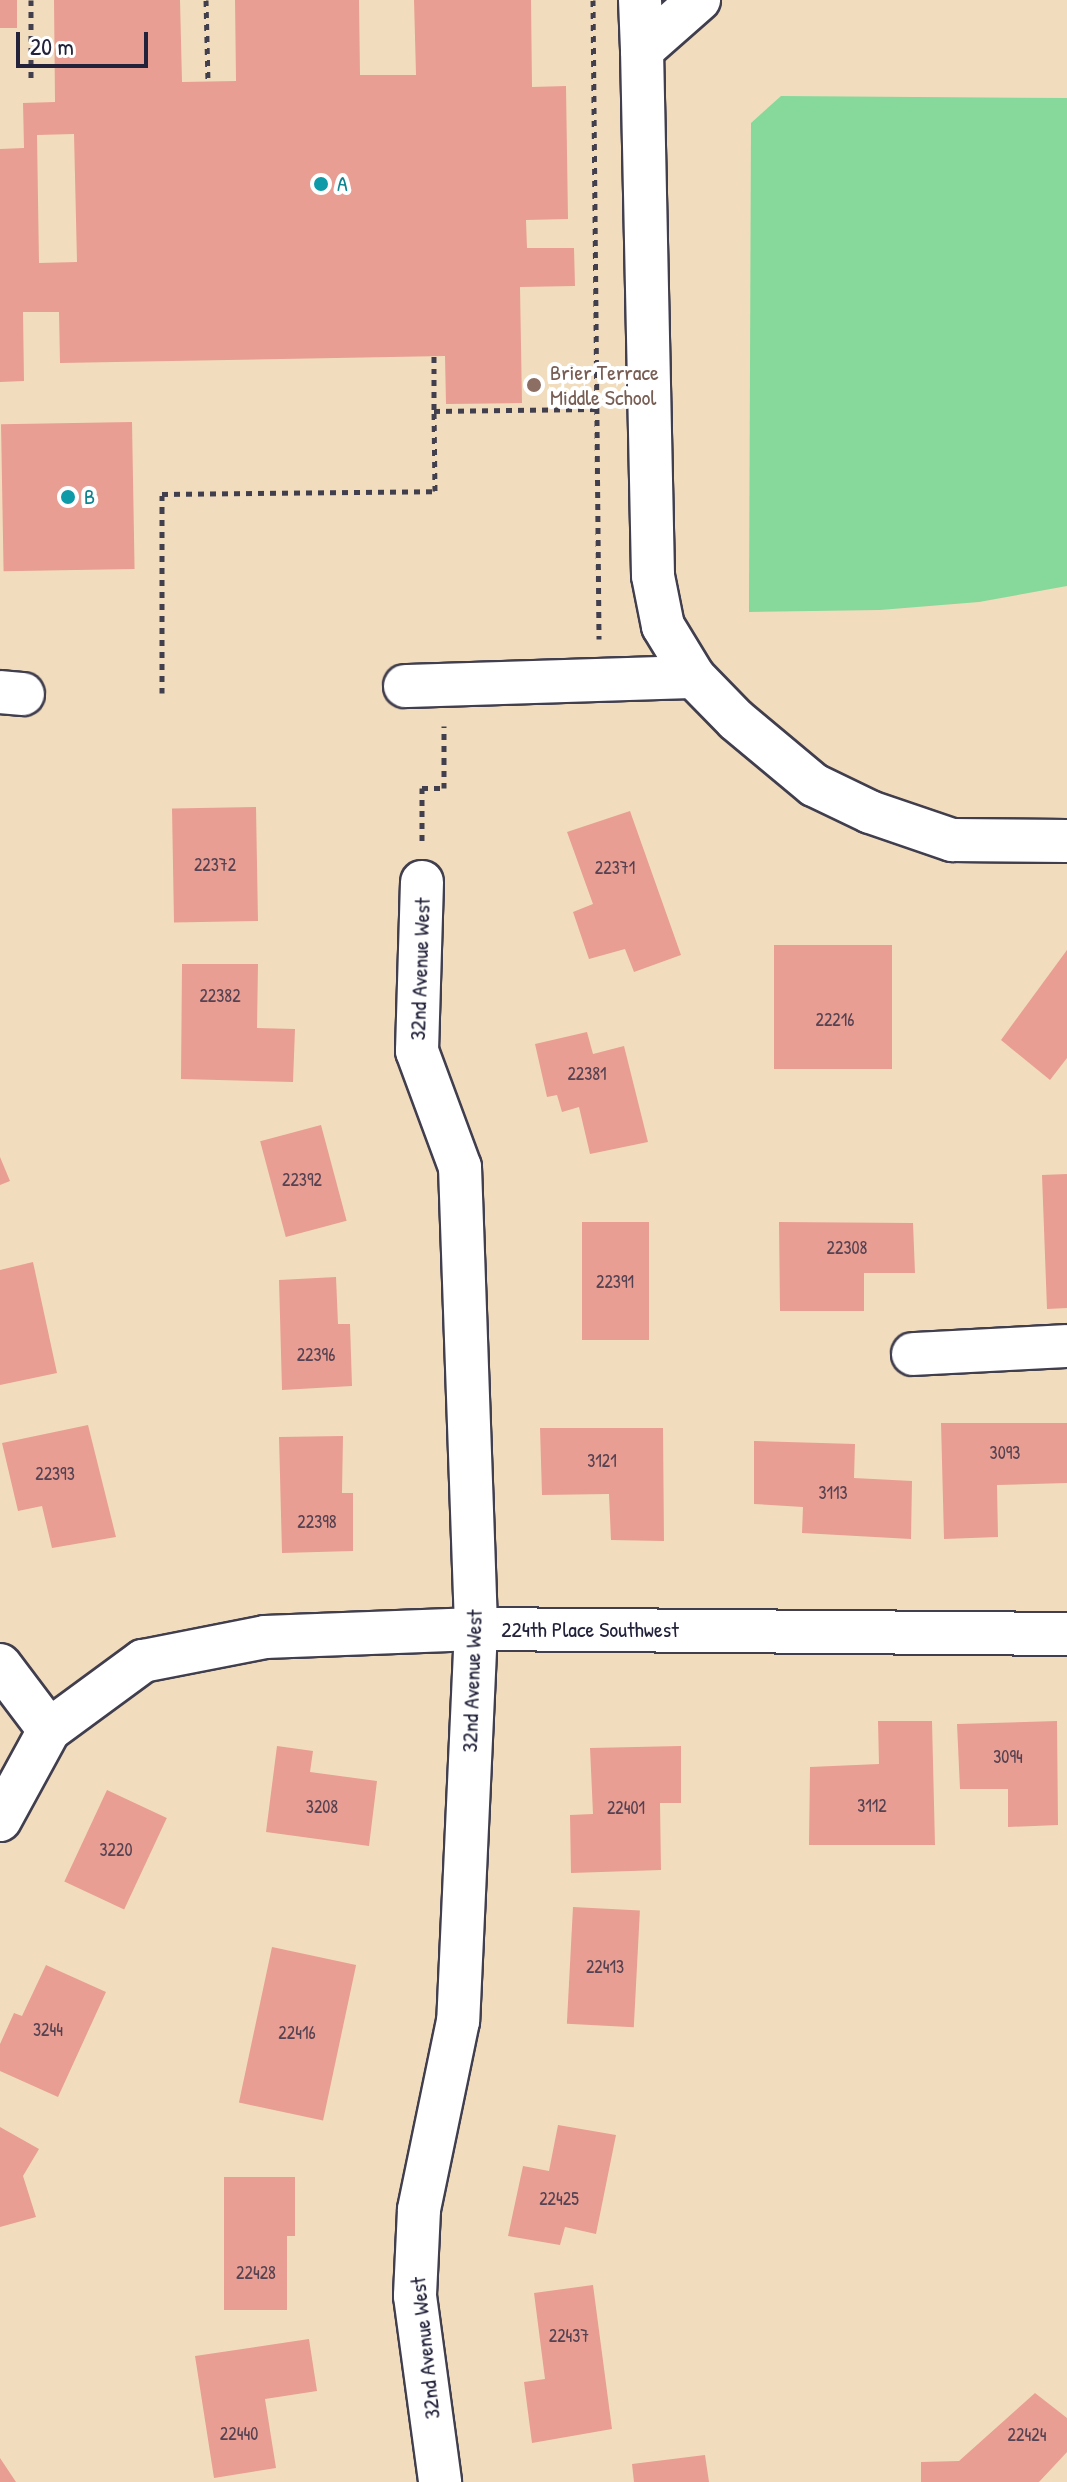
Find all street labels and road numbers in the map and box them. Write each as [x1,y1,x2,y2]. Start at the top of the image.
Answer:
street label: 32nd Avenue West [404,897,436,1041]
street label: 32nd Avenue West [456,1609,488,1753]
street label: 224th Place Southwest [501,1617,679,1643]
street label: 32nd Avenue West [404,2276,446,2420]

